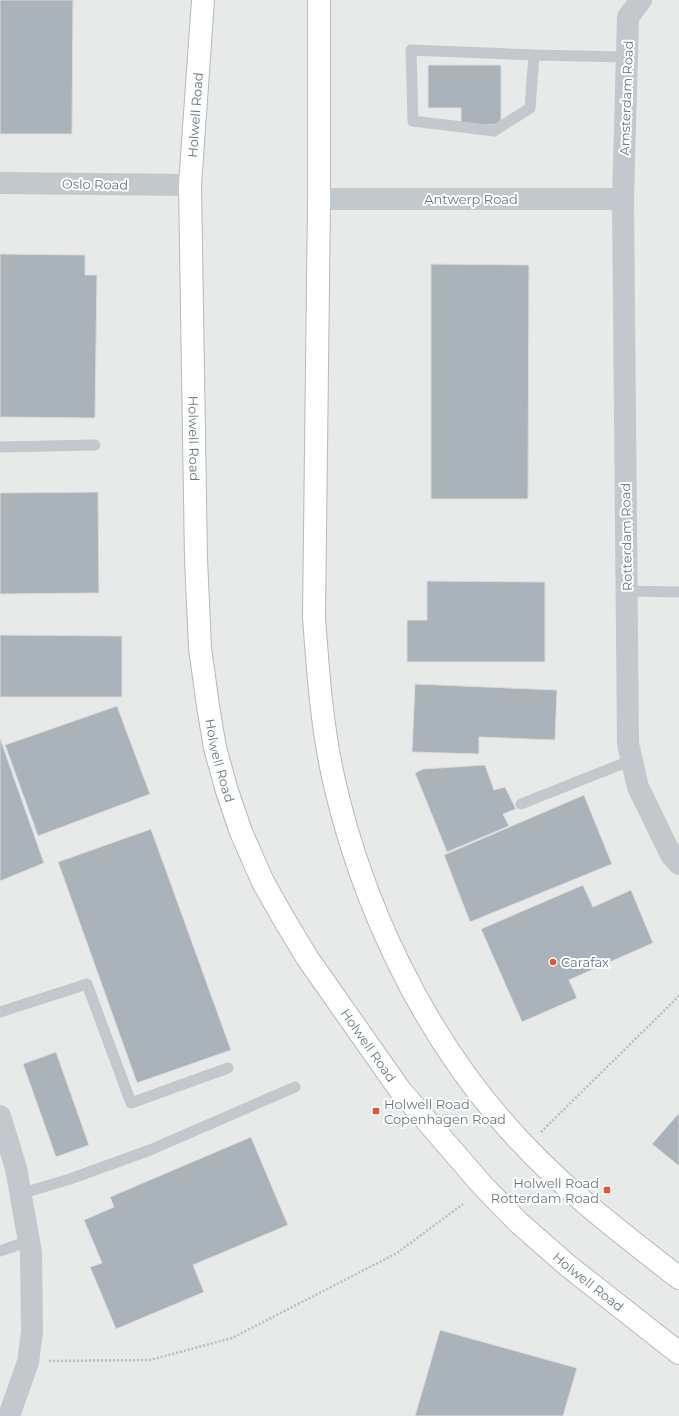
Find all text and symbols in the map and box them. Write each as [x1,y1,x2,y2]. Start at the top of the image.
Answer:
street label: Amsterdam Road [616,40,636,156]
street label: Holwell Road [184,72,206,158]
street label: Oslo Road [62,175,128,193]
street label: Antwerp Road [424,191,518,207]
street label: Holwell Road [185,396,203,482]
street label: Rotterdam Road [617,483,635,591]
street label: Holwell Road [202,717,238,804]
place label: Carafax [561,954,609,970]
marker: Carafax [548,957,558,967]
street label: Holwell Road [337,1006,400,1085]
place label: Holwell Road Copenhagen Road [384,1096,506,1127]
marker: Holwell Road Copenhagen Road [371,1106,381,1116]
place label: Holwell Road Rotterdam Road [491,1175,599,1206]
marker: Holwell Road Rotterdam Road [602,1185,612,1195]
street label: Holwell Road [550,1249,627,1315]

